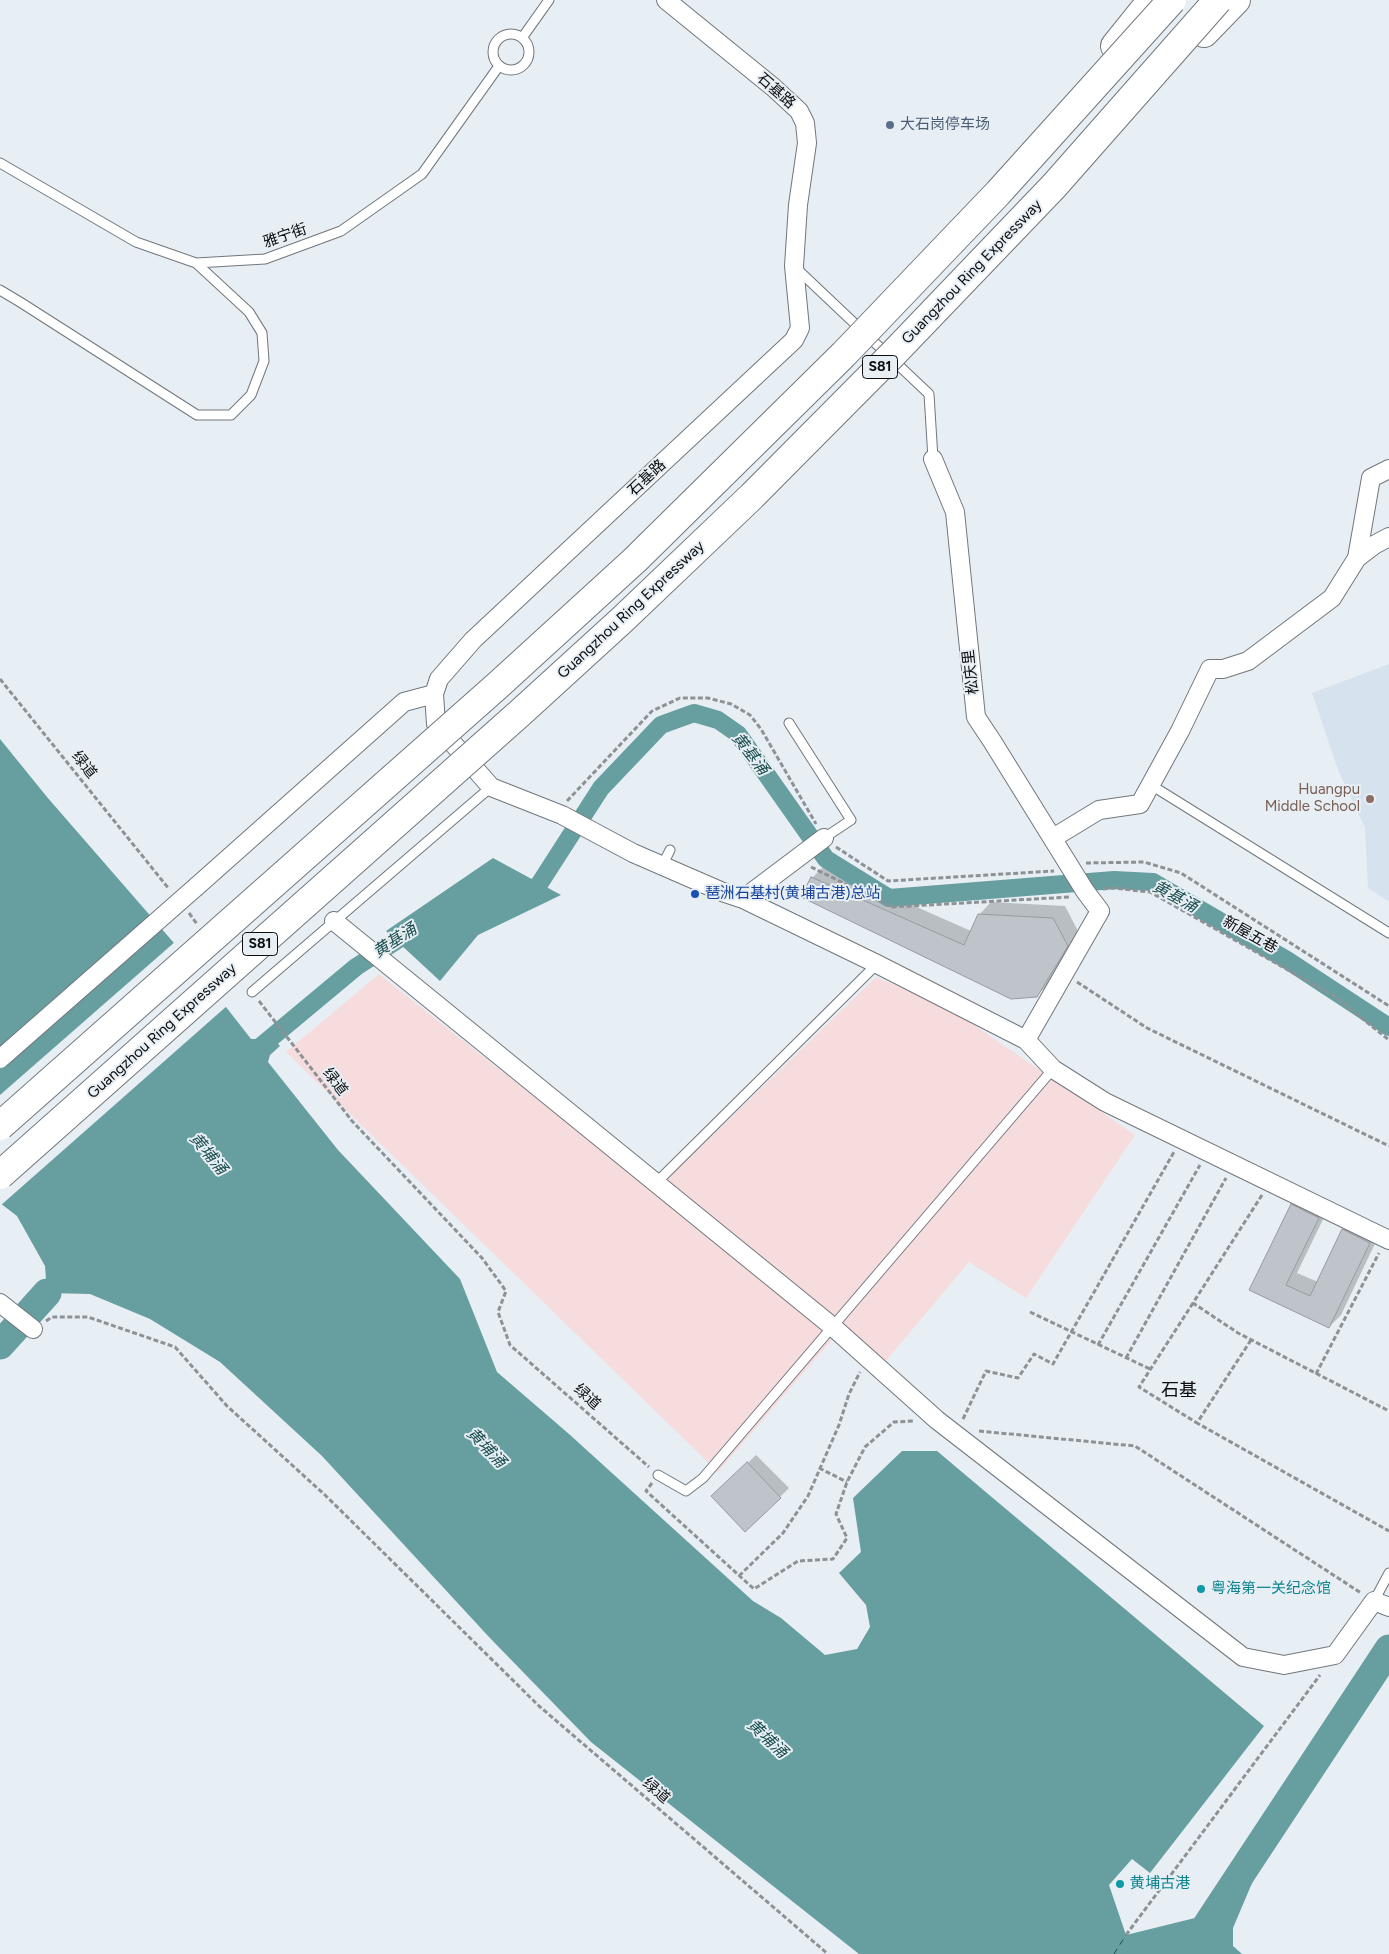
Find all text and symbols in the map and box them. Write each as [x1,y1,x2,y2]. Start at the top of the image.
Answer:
street label: 石基路 [753,69,799,113]
place label: 大石岗停车场 [900,116,990,134]
marker: 大石岗停车场 [884,119,896,131]
street label: Guangzhou Ring Expressway [898,196,1046,348]
street label: 雅宁街 [261,220,309,252]
road number: S81 [862,356,898,378]
street label: 石基路 [624,456,670,500]
street label: Guangzhou Ring Expressway [554,537,708,683]
street label: 松庆里 [960,649,982,695]
water label: 黄基涌 [728,729,772,779]
street label: 绿道 [68,748,100,782]
place label: Huangpu Middle School [1265,781,1360,816]
marker: Huangpu Middle School [1364,793,1376,805]
water label: 黄基涌 [1149,877,1201,917]
place label: 琶洲石基村(黄埔古港)总站 [705,885,881,903]
marker: 琶洲石基村(黄埔古港)总站 [689,888,701,900]
street label: 新屋五巷 [1219,913,1281,957]
water label: 黄基涌 [370,920,420,962]
road number: S81 [242,932,278,956]
street label: Guangzhou Ring Expressway [84,959,240,1103]
street label: 绿道 [319,1065,351,1099]
water label: 黄埔涌 [185,1129,231,1179]
street label: 绿道 [570,1380,604,1414]
district label: 石基 [1161,1380,1197,1402]
water label: 黄埔涌 [462,1424,510,1472]
place label: 粤海第一关纪念馆 [1211,1580,1331,1598]
marker: 粤海第一关纪念馆 [1195,1583,1207,1595]
water label: 黄埔涌 [743,1716,791,1762]
street label: 绿道 [639,1774,673,1808]
place label: 黄埔古港 [1130,1875,1190,1893]
marker: 黄埔古港 [1114,1878,1126,1890]

